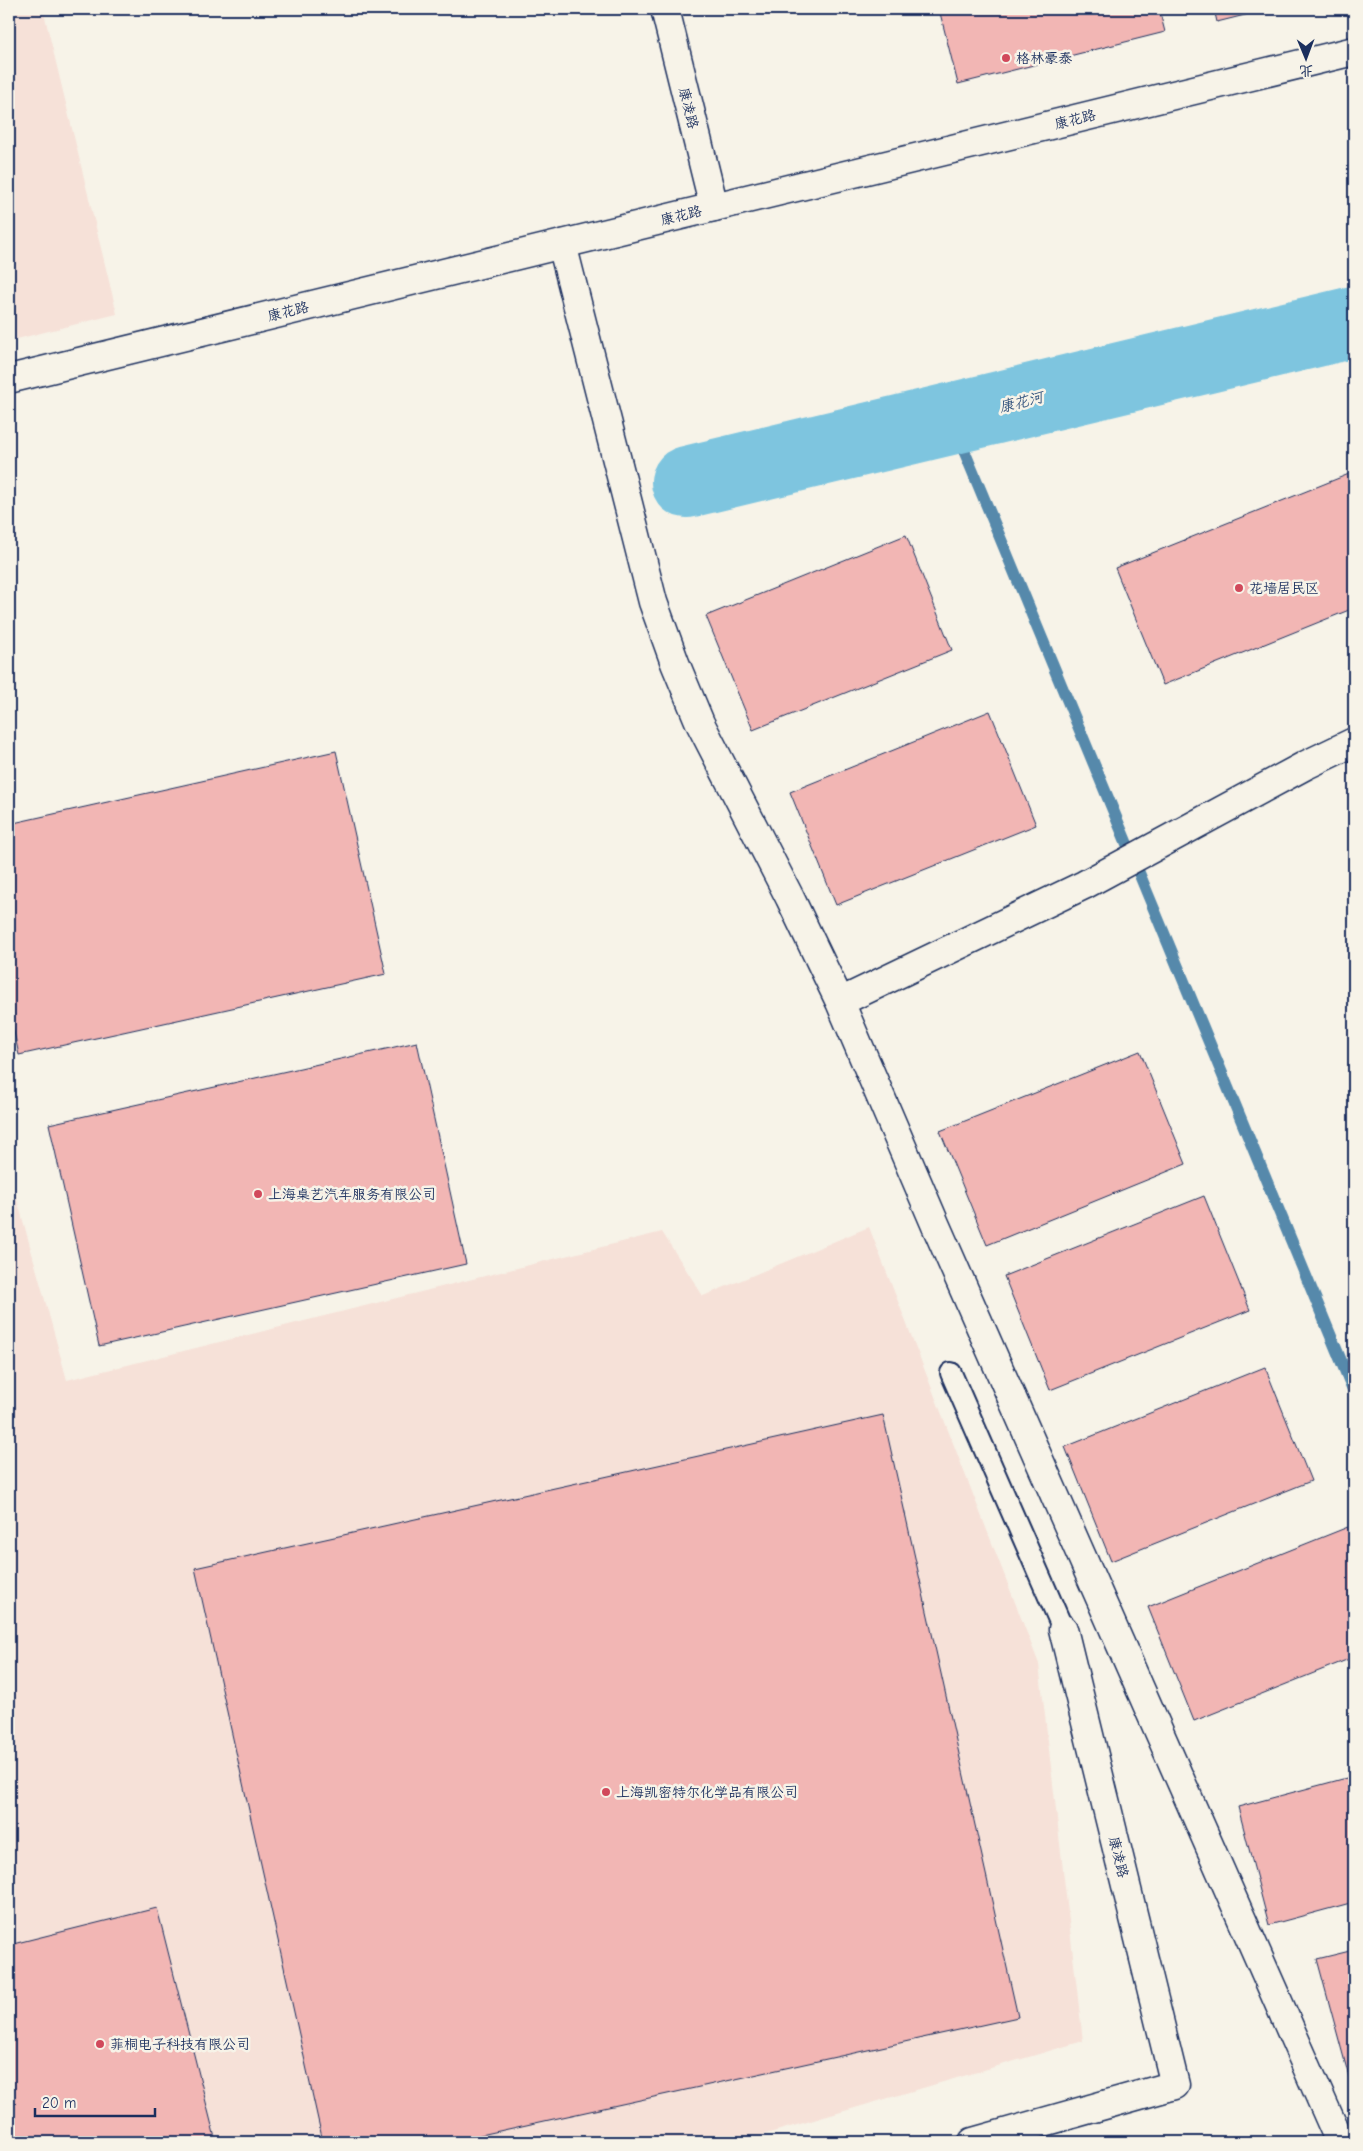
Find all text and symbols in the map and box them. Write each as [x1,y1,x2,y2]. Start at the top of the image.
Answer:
north arrow [1280,32,1330,82]
place label: 格林豪泰 [1016,50,1073,67]
marker: 格林豪泰 [1000,52,1012,64]
text: 北 [1299,62,1313,79]
street label: 康凌路 [675,86,702,131]
street label: 康花路 [1053,106,1098,133]
street label: 康花路 [659,202,704,229]
street label: 康花路 [266,298,311,325]
water label: 康花河 [997,387,1048,416]
place label: 花墙居民区 [1249,580,1319,597]
marker: 花墙居民区 [1233,582,1245,594]
place label: 上海桌艺汽车服务有限公司 [268,1186,436,1203]
marker: 上海桌艺汽车服务有限公司 [252,1188,264,1200]
place label: 上海凯密特尔化学品有限公司 [616,1784,798,1801]
marker: 上海凯密特尔化学品有限公司 [600,1786,612,1798]
street label: 康凌路 [1105,1835,1132,1880]
place label: 菲桐电子科技有限公司 [110,2036,250,2053]
marker: 菲桐电子科技有限公司 [94,2038,106,2050]
scale bar [35,2086,155,2118]
text: 20 m [42,2094,76,2112]

